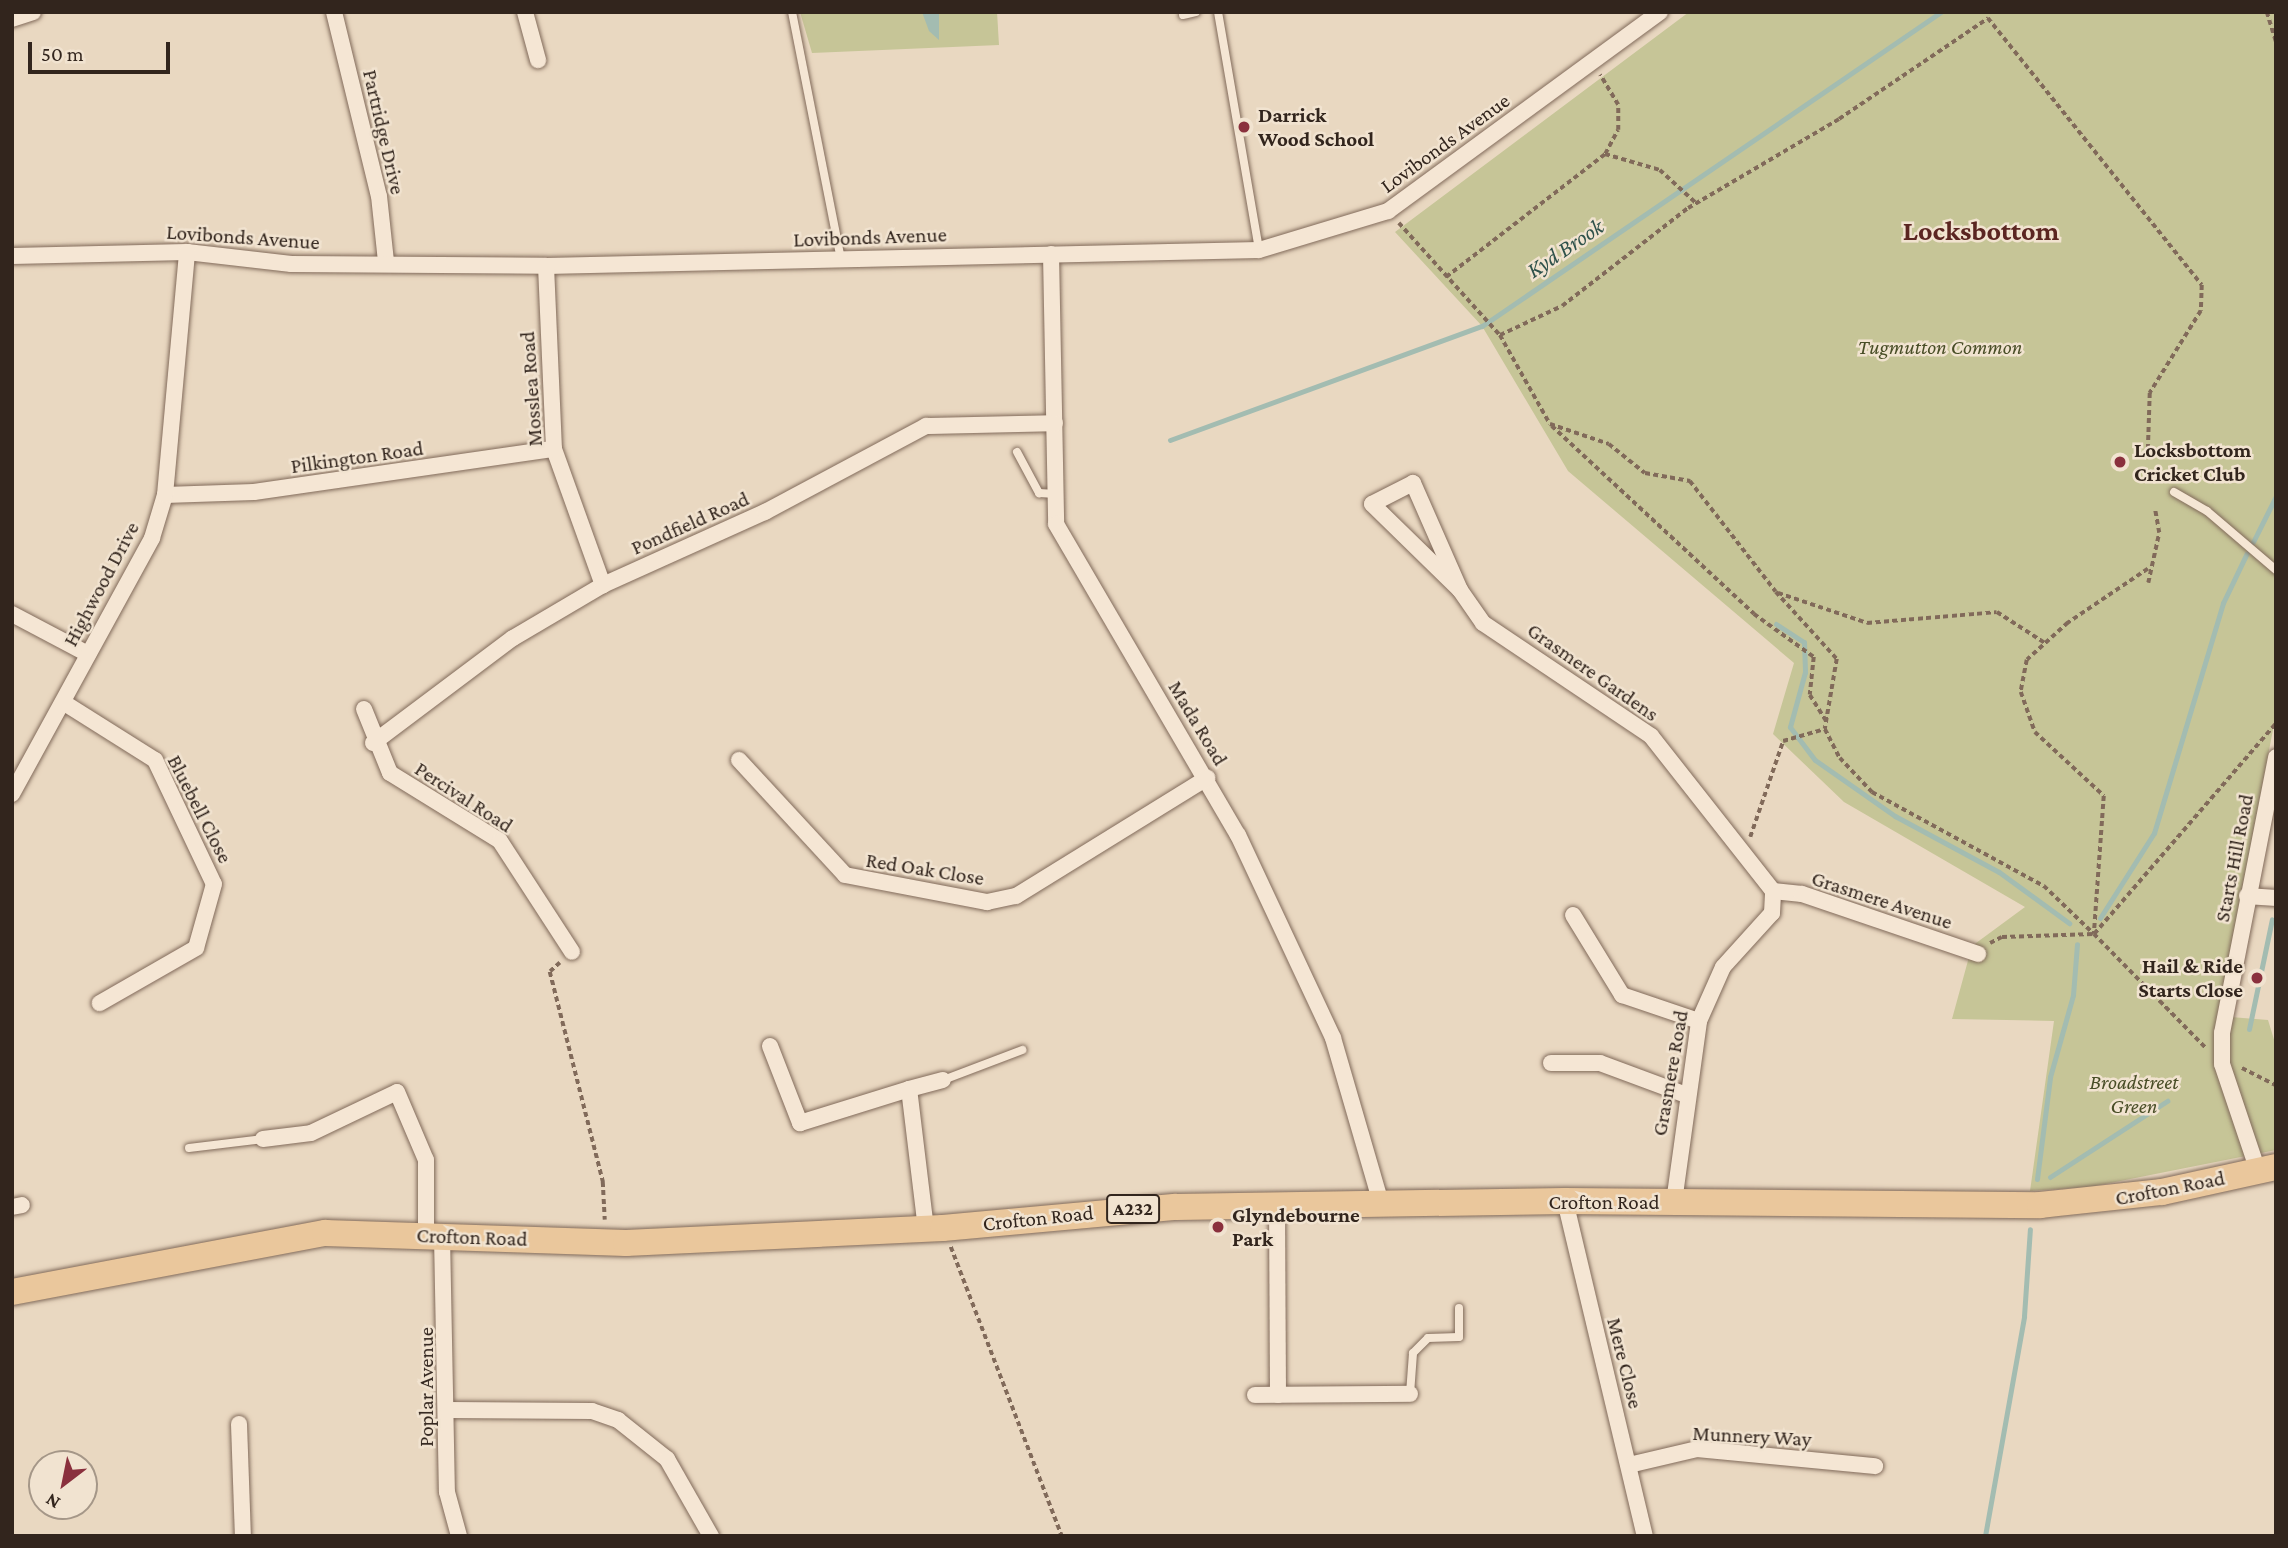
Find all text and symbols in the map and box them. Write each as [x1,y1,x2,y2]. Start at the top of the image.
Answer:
scale bar [32,28,173,72]
text: 50 m [41,42,84,66]
street label: Partridge Drive [357,67,411,197]
street label: Lovibonds Avenue [1375,88,1515,198]
place label: Darrick Wood School [1258,102,1374,152]
marker: Darrick Wood School [1236,119,1252,135]
water label: Kyd Brook [1521,212,1609,284]
district label: Locksbottom [1903,214,2059,248]
street label: Lovibonds Avenue [165,219,321,255]
street label: Lovibonds Avenue [793,222,947,252]
street label: Mosslea Road [514,331,548,447]
park label: Tugmutton Common [1858,334,2022,360]
street label: Pilkington Road [289,435,425,479]
place label: Locksbottom Cricket Club [2134,437,2251,487]
marker: Locksbottom Cricket Club [2112,454,2128,470]
street label: Pondfield Road [627,486,753,560]
street label: Highwood Drive [58,517,144,651]
street label: Grasmere Gardens [1523,617,1663,727]
street label: Mada Road [1163,676,1233,770]
street label: Bluebell Close [162,751,238,867]
street label: Percival Road [410,756,518,838]
street label: Starts Hill Road [2209,792,2259,924]
street label: Red Oak Close [864,847,986,891]
street label: Grasmere Avenue [1808,865,1956,935]
place label: Hail & Ride Starts Close [2138,953,2243,1003]
marker: Hail & Ride Starts Close [2249,970,2265,986]
street label: Grasmere Road [1647,1008,1693,1138]
park label: Broadstreet Green [2090,1069,2178,1119]
street label: Crofton Road [2113,1165,2227,1211]
street label: Crofton Road [1548,1189,1660,1215]
road number: A232 [1105,1194,1161,1224]
street label: Crofton Road [981,1200,1095,1236]
place label: Glyndebourne Park [1232,1202,1360,1252]
marker: Glyndebourne Park [1210,1219,1226,1235]
street label: Crofton Road [416,1222,528,1252]
street label: Mere Close [1602,1315,1648,1411]
street label: Poplar Avenue [413,1327,439,1447]
street label: Munnery Way [1692,1420,1812,1452]
north arrow [28,1450,98,1520]
text: N [42,1489,64,1514]

